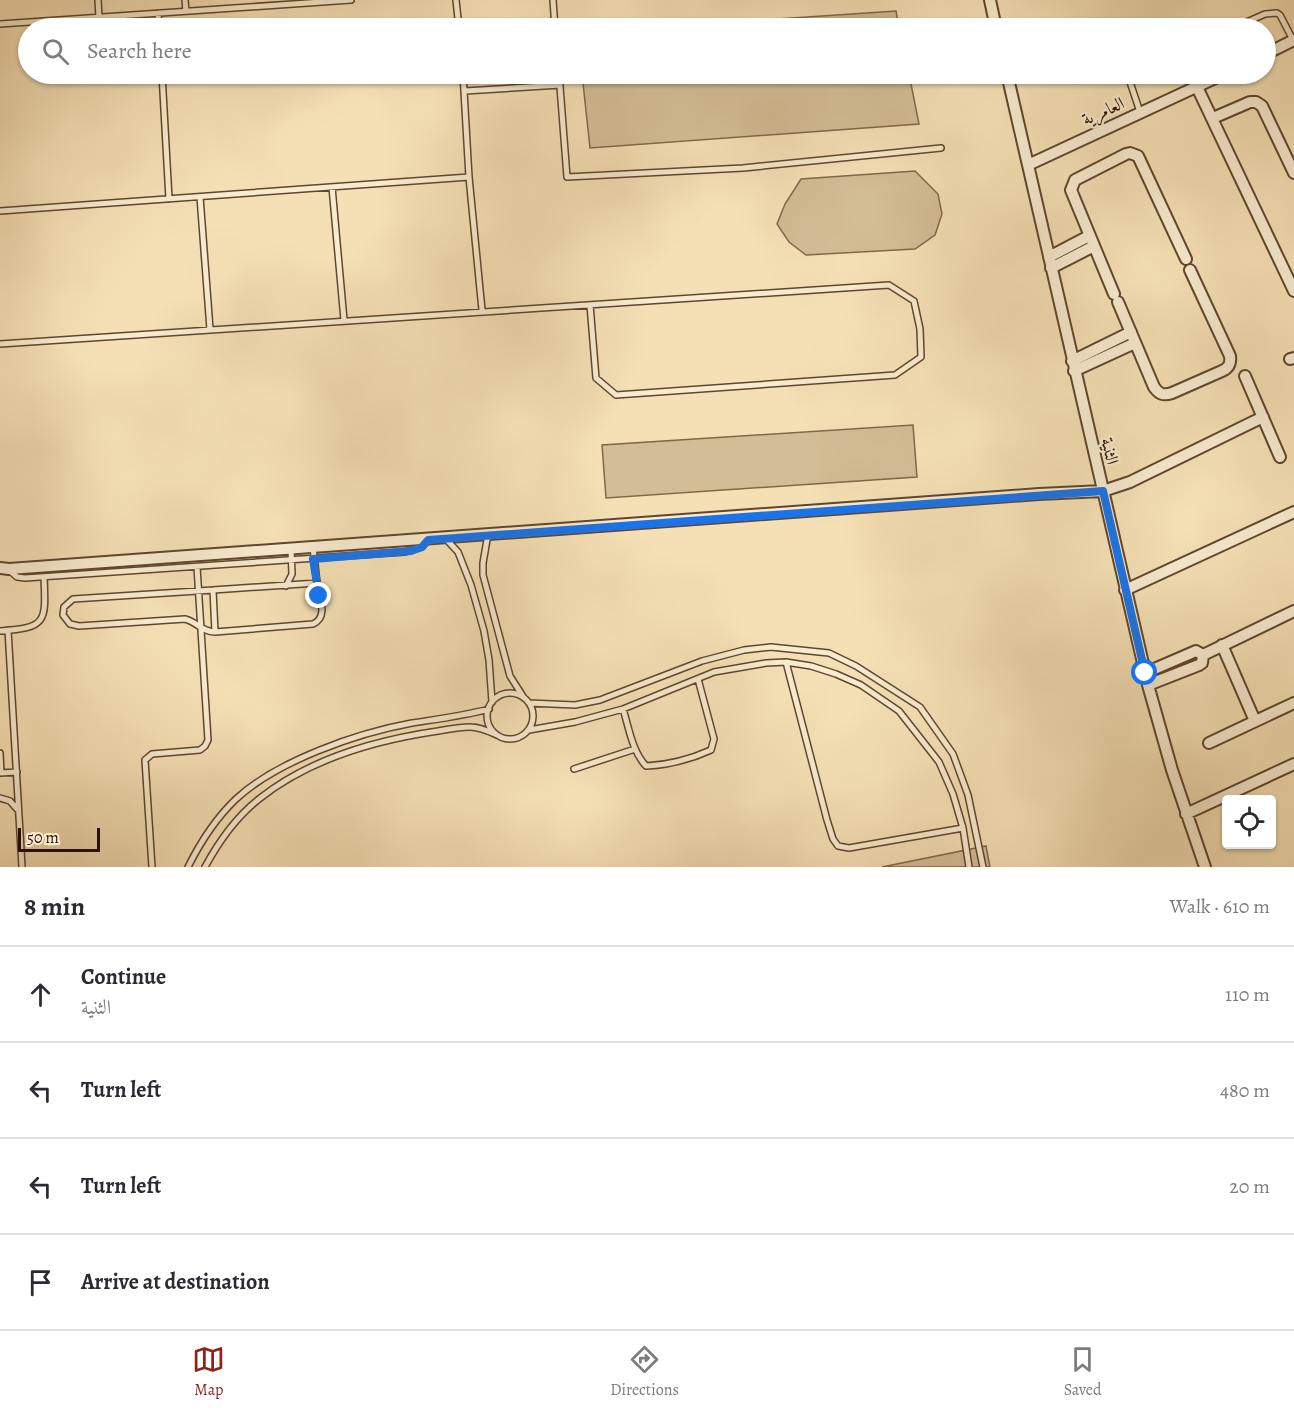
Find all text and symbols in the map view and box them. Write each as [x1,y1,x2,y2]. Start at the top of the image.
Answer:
search box [18,18,1276,84]
icon: search [39,35,72,68]
text: Search here [87,36,192,66]
street label: العامرية [1078,91,1129,132]
street label: الثنية [1095,435,1125,467]
route end [305,582,331,608]
route start [1131,659,1157,685]
map controls [1222,795,1276,849]
button: locate [1222,795,1276,849]
scale bar [18,825,100,852]
text: 50 m [27,827,59,849]
text: 8 min [24,889,85,924]
text: Walk · 610 m [1170,893,1270,920]
text: Continue [81,962,166,992]
icon: ahead [24,978,57,1011]
text: 110 m [1225,981,1270,1008]
text: الثنية [81,994,111,1021]
icon: left [24,1074,57,1107]
text: Turn left [81,1075,161,1105]
text: 480 m [1220,1077,1270,1104]
icon: left [24,1170,57,1203]
text: Turn left [81,1171,161,1201]
text: 20 m [1229,1173,1270,1200]
icon: arrive [24,1266,57,1299]
text: Arrive at destination [81,1267,270,1297]
tab: Map [192,1343,225,1401]
tab: Directions [610,1343,679,1401]
tab: Saved [1064,1343,1102,1401]

